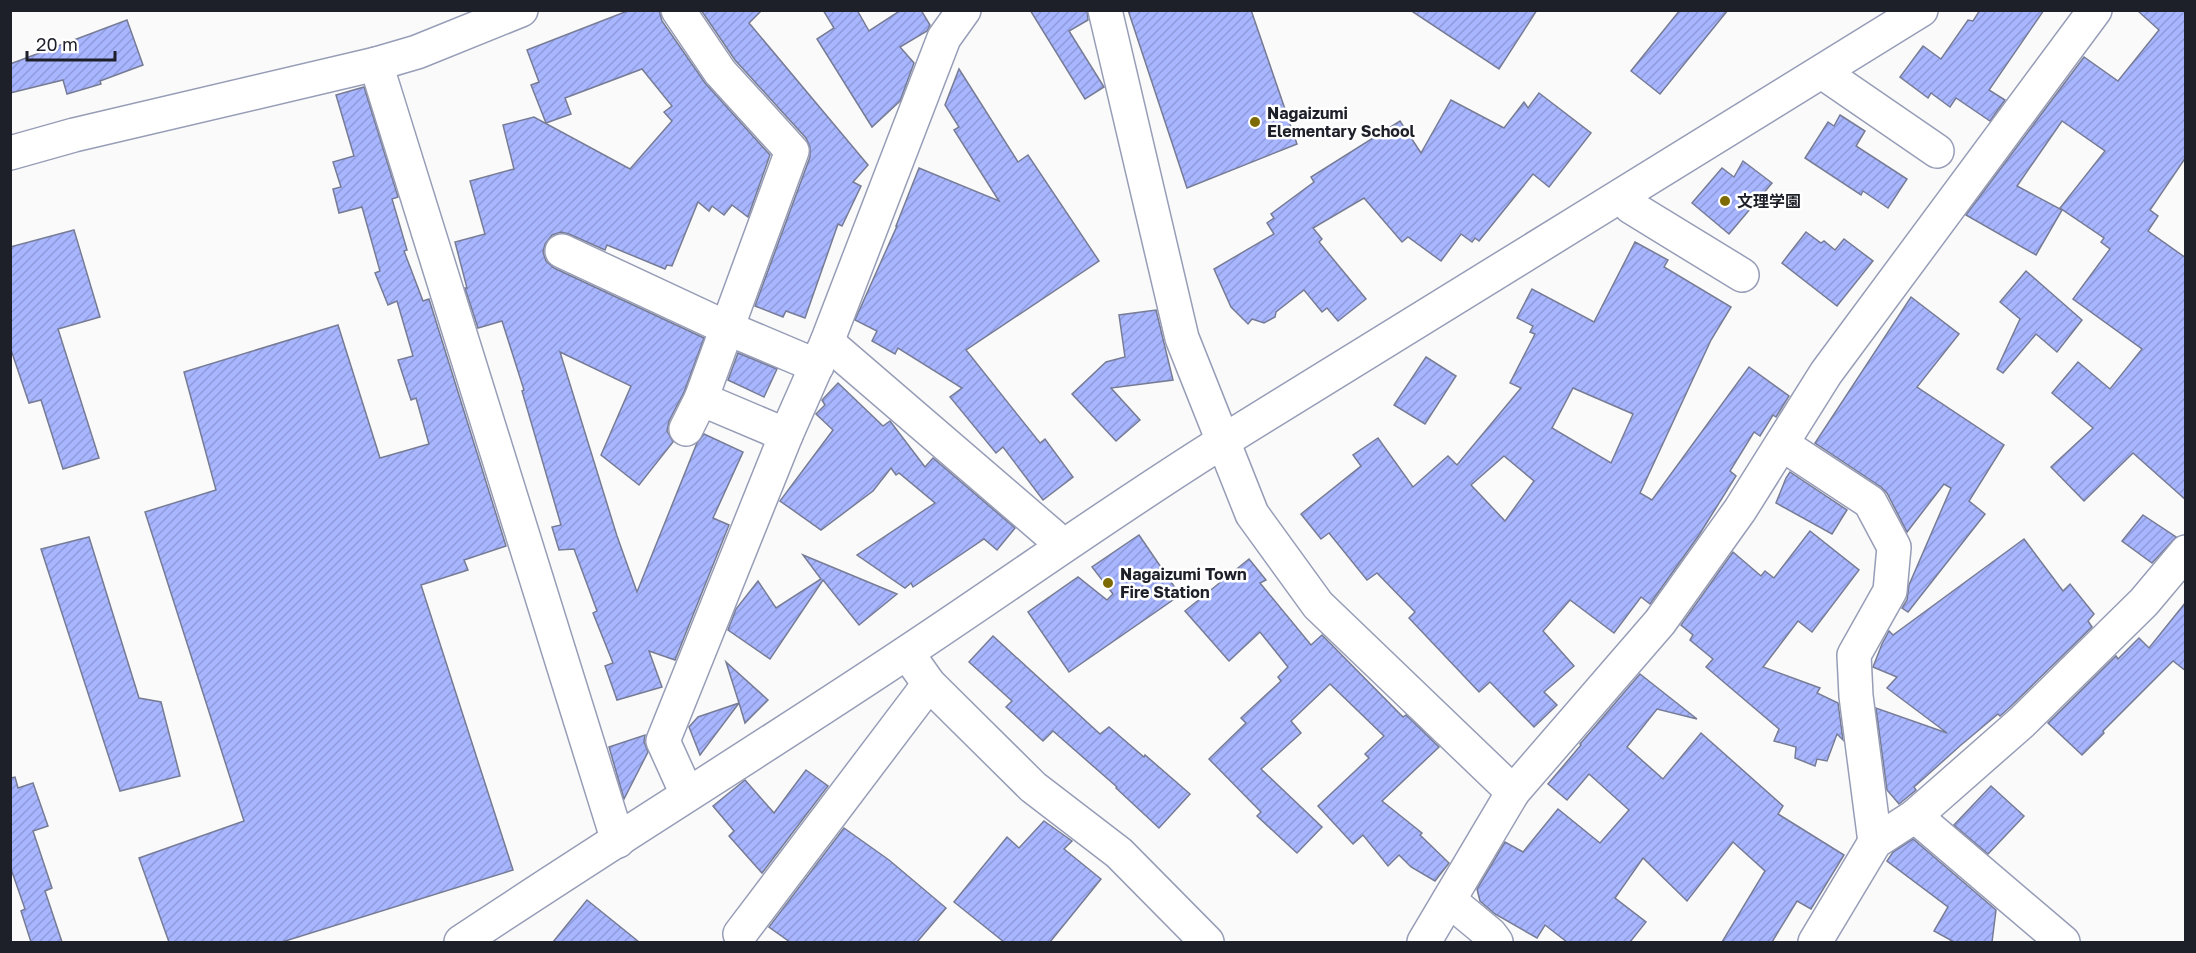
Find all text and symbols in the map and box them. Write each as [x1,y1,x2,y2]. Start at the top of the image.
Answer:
scale bar [27,24,116,62]
text: 20 m [36,33,78,55]
place label: Nagaizumi Elementary School [1267,103,1416,141]
marker: Nagaizumi Elementary School [1248,115,1262,129]
place label: 文理学園 [1737,191,1801,211]
marker: 文理学園 [1718,194,1732,208]
place label: Nagaizumi Town Fire Station [1120,564,1247,602]
marker: Nagaizumi Town Fire Station [1101,576,1115,590]

